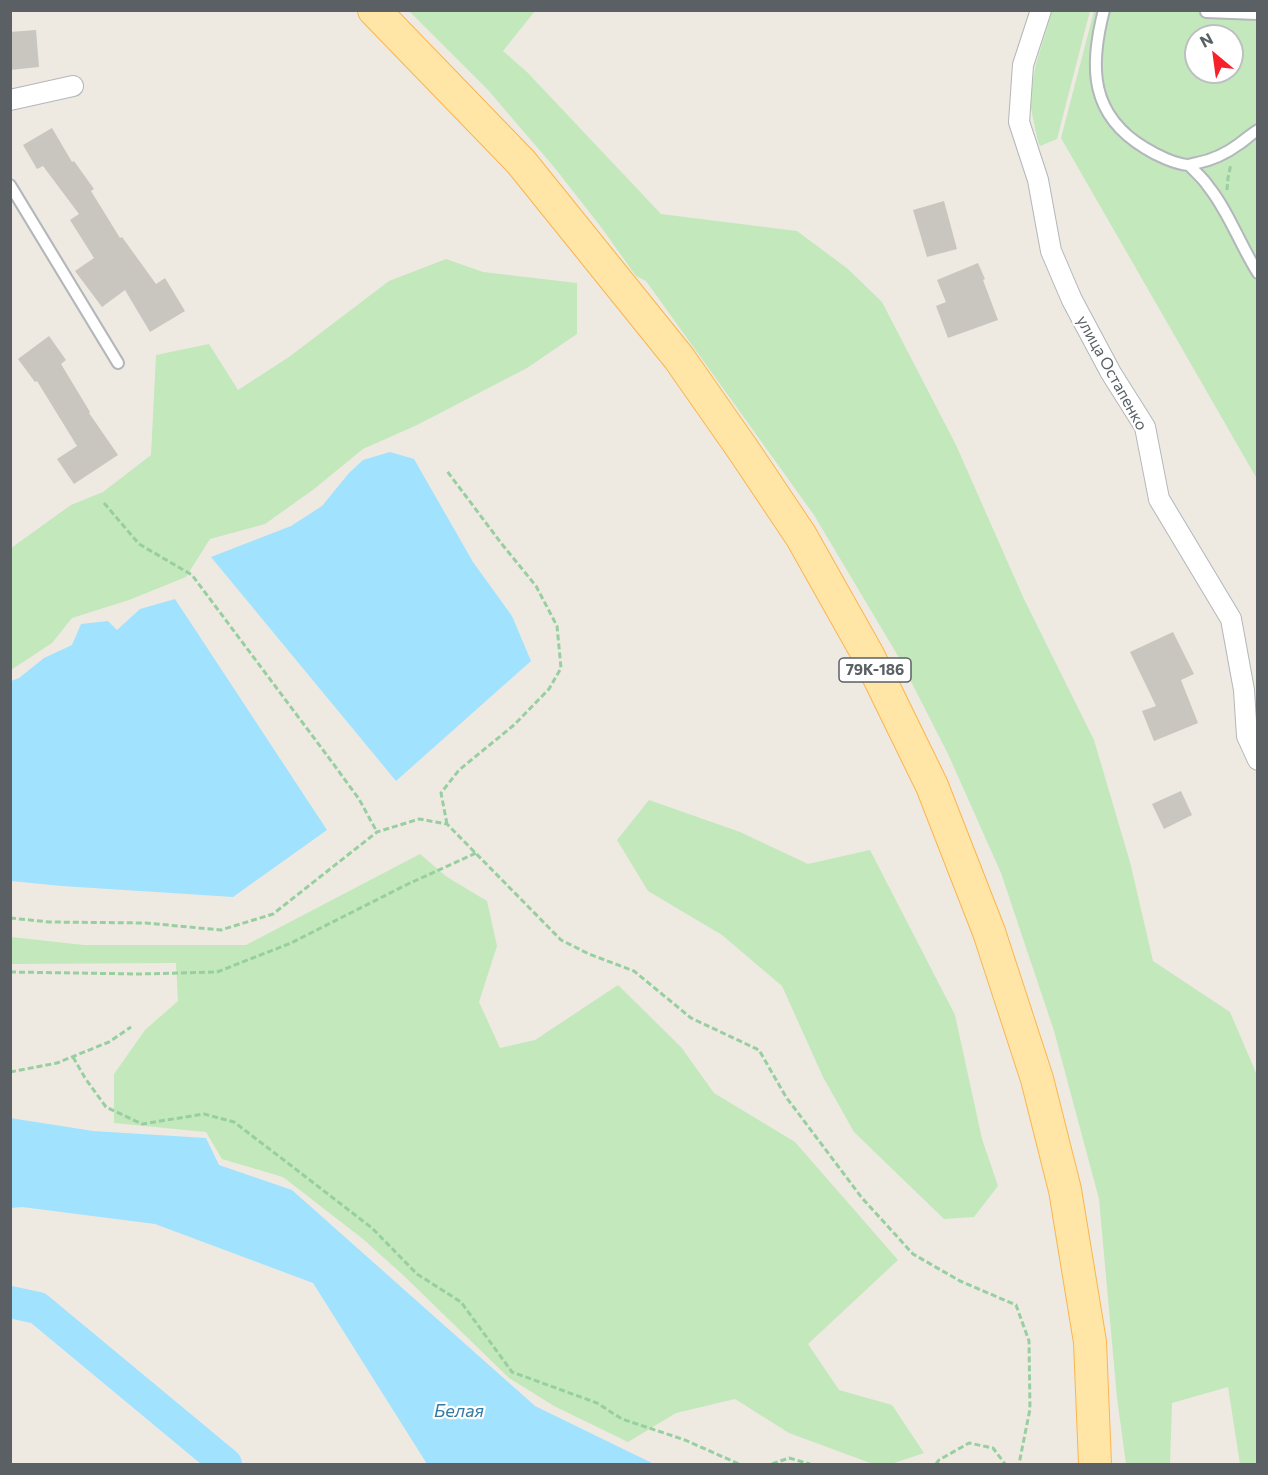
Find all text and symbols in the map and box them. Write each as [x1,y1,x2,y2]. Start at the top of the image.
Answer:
north arrow [1184,24,1244,84]
text: N [1196,28,1216,51]
street label: улица Остапенко [1073,312,1151,434]
road number: 79К-186 [839,658,911,682]
water label: Белая [434,1400,484,1422]

